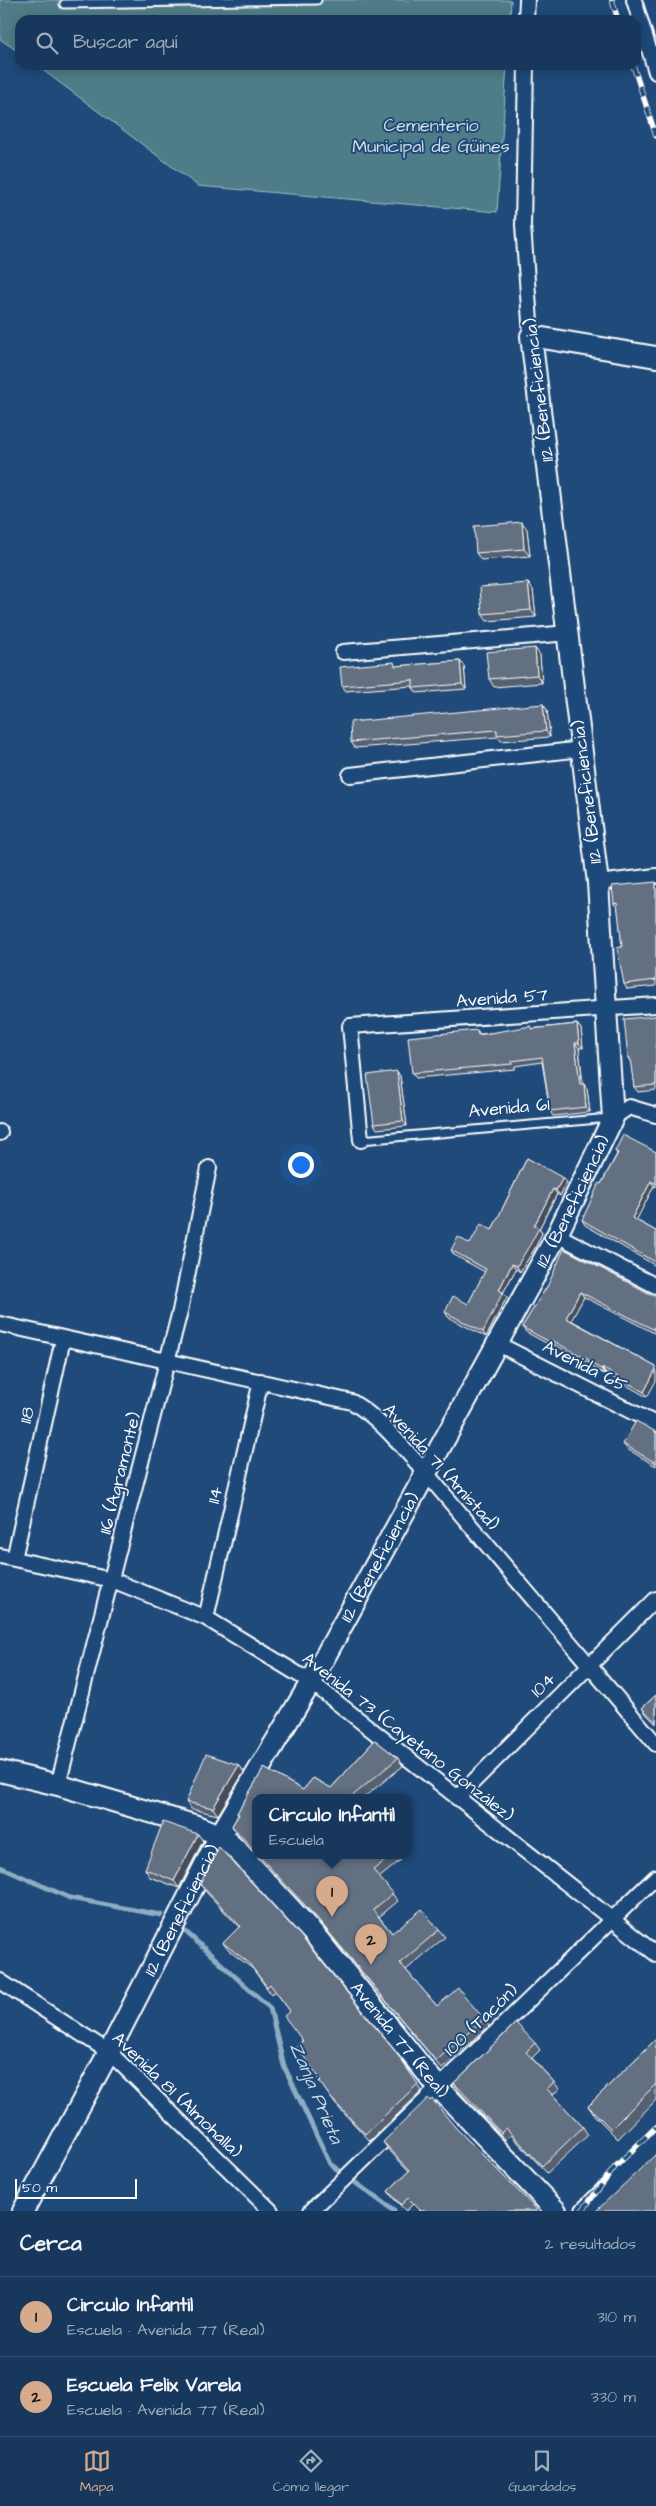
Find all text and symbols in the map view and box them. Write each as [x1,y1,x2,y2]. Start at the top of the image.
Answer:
search box [15,15,641,70]
icon: search [33,29,61,57]
text: Buscar aquí [73,29,177,56]
park label: Cementerio Municipal de Güines [352,113,510,159]
street label: 112 (Beneficiencia) [518,317,560,463]
street label: 112 (Beneficiencia) [566,719,608,865]
street label: Avenida 57 [455,982,549,1014]
street label: Avenida 61 [467,1092,551,1124]
street label: 112 (Beneficiencia) [529,1131,616,1272]
your location [288,1152,314,1178]
street label: Avenida 65 [538,1334,632,1398]
street label: Avenida 71 (Amistad) [377,1398,505,1536]
street label: 118 [13,1404,41,1426]
street label: 116 (Agramonte) [93,1409,148,1537]
street label: 114 [201,1484,229,1506]
street label: 112 (Beneficiencia) [334,1488,426,1627]
street label: Avenida 73 (Cayetano González) [296,1646,519,1828]
street label: 104 [525,1667,561,1703]
popup [252,1794,412,1859]
text: Circulo Infantil [269,1802,395,1829]
text: Escuela [269,1829,324,1851]
street label: 112 (Beneficiencia) [137,1840,226,1980]
pin: 1 [316,1876,348,1917]
pin: 2 [355,1924,387,1965]
street label: Avenida 77 (Real) [345,1976,455,2104]
street label: 100 (Tacón) [438,1978,524,2062]
street label: Avenida 81 (Almohalla) [106,2026,248,2164]
water label: Zanja Prieta [283,2038,350,2149]
scale bar [15,2176,138,2199]
text: 50 m [22,2178,57,2198]
text: Cerca [20,2229,82,2258]
text: 2 resultados [544,2233,636,2255]
text: Circulo Infantil [67,2292,193,2319]
text: 1 [35,2306,37,2328]
text: 310 m [597,2306,636,2328]
text: Escuela · Avenida 77 (Real) [67,2319,265,2341]
text: Escuela Felix Varela [67,2372,241,2399]
text: 2 [31,2386,41,2408]
text: 330 m [591,2386,636,2408]
text: Escuela · Avenida 77 (Real) [67,2399,265,2421]
tab: Mapa [80,2447,113,2497]
tab: Cómo llegar [273,2447,349,2497]
tab: Guardados [508,2447,576,2497]

